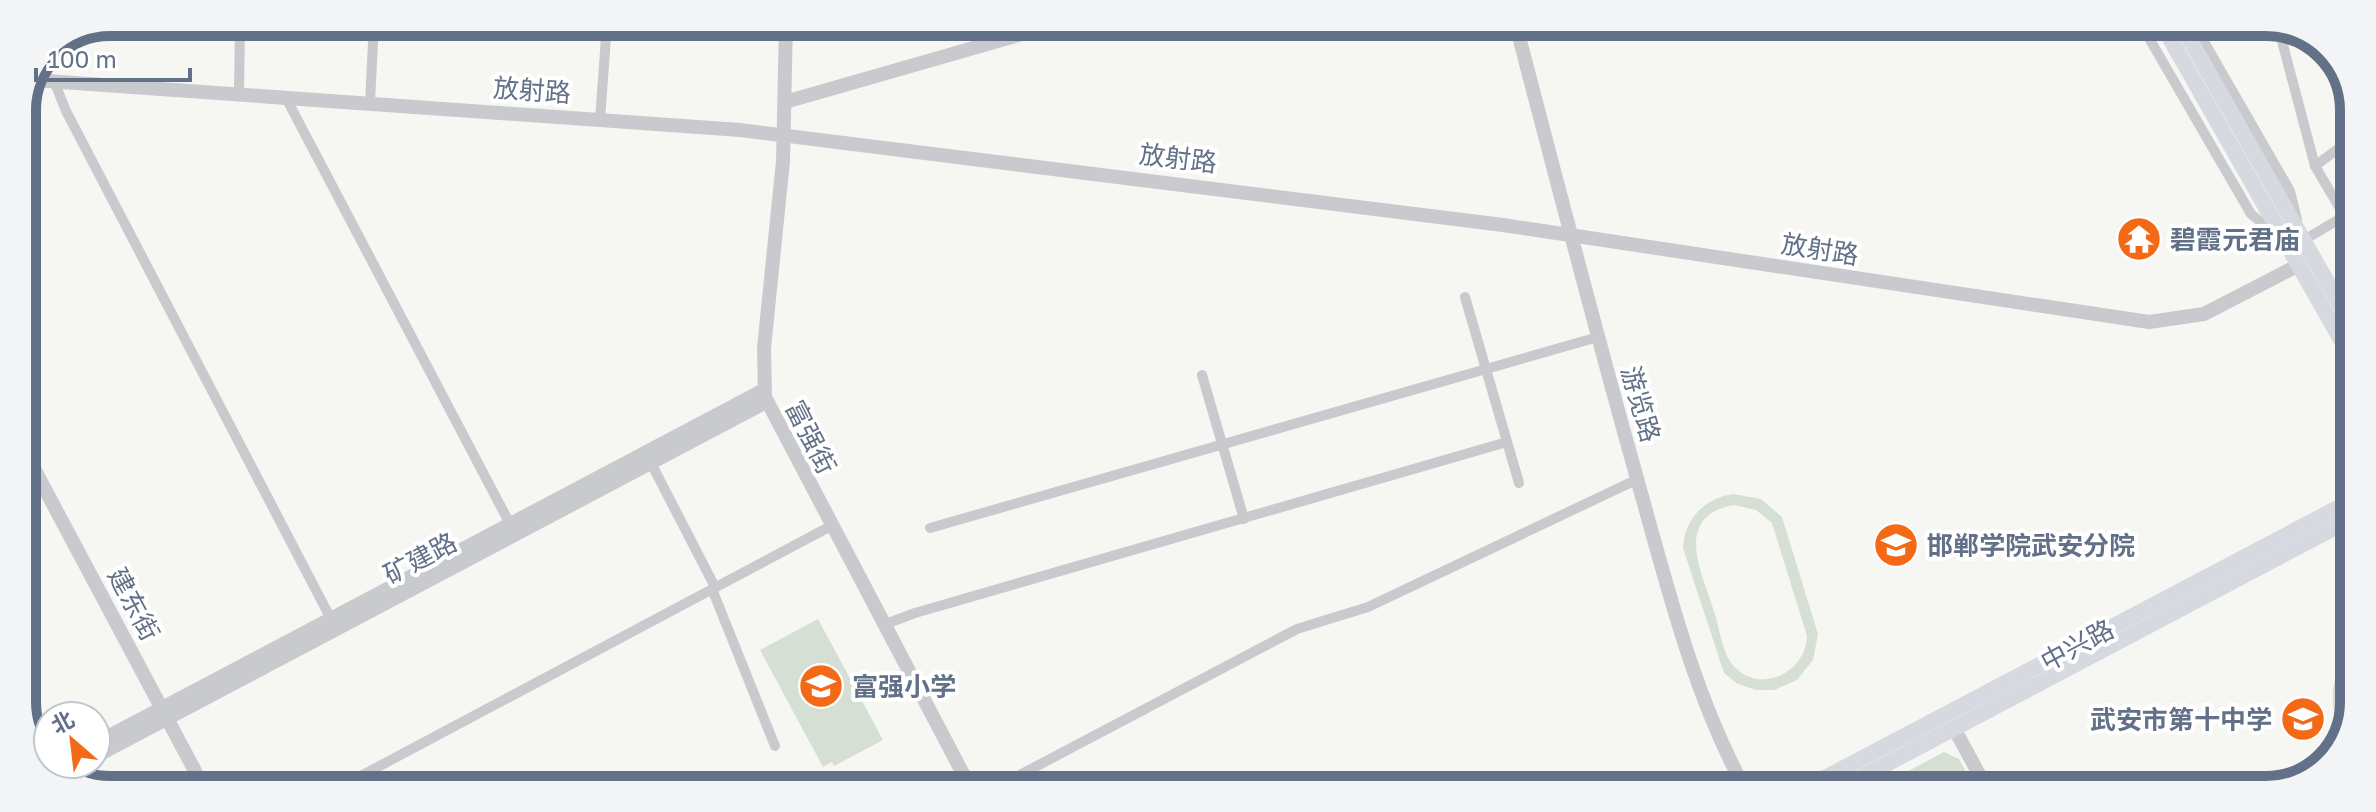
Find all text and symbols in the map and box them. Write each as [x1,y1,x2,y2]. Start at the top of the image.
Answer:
scale bar [36,32,190,82]
text: 100 m [48,44,117,73]
street label: 放射路 [492,72,572,108]
street label: 放射路 [1137,138,1219,178]
temple icon: 碧霞元君庙 [2115,215,2163,263]
place label: 碧霞元君庙 [2170,224,2300,255]
street label: 放射路 [1779,228,1861,270]
street label: 游览路 [1615,362,1667,446]
street label: 富强街 [779,395,843,479]
school or university icon: 邯郸学院武安分院 [1872,521,1920,569]
street label: 矿建路 [378,526,462,590]
place label: 邯郸学院武安分院 [1927,530,2135,561]
street label: 建东街 [102,562,166,646]
street label: 中兴路 [2035,613,2119,677]
school or university icon: 富强小学 [797,662,845,710]
place label: 富强小学 [852,671,956,702]
school or university icon: 武安市第十中学 [2279,695,2327,743]
north arrow [32,700,112,780]
place label: 武安市第十中学 [2090,704,2272,735]
text: 北 [46,705,78,739]

